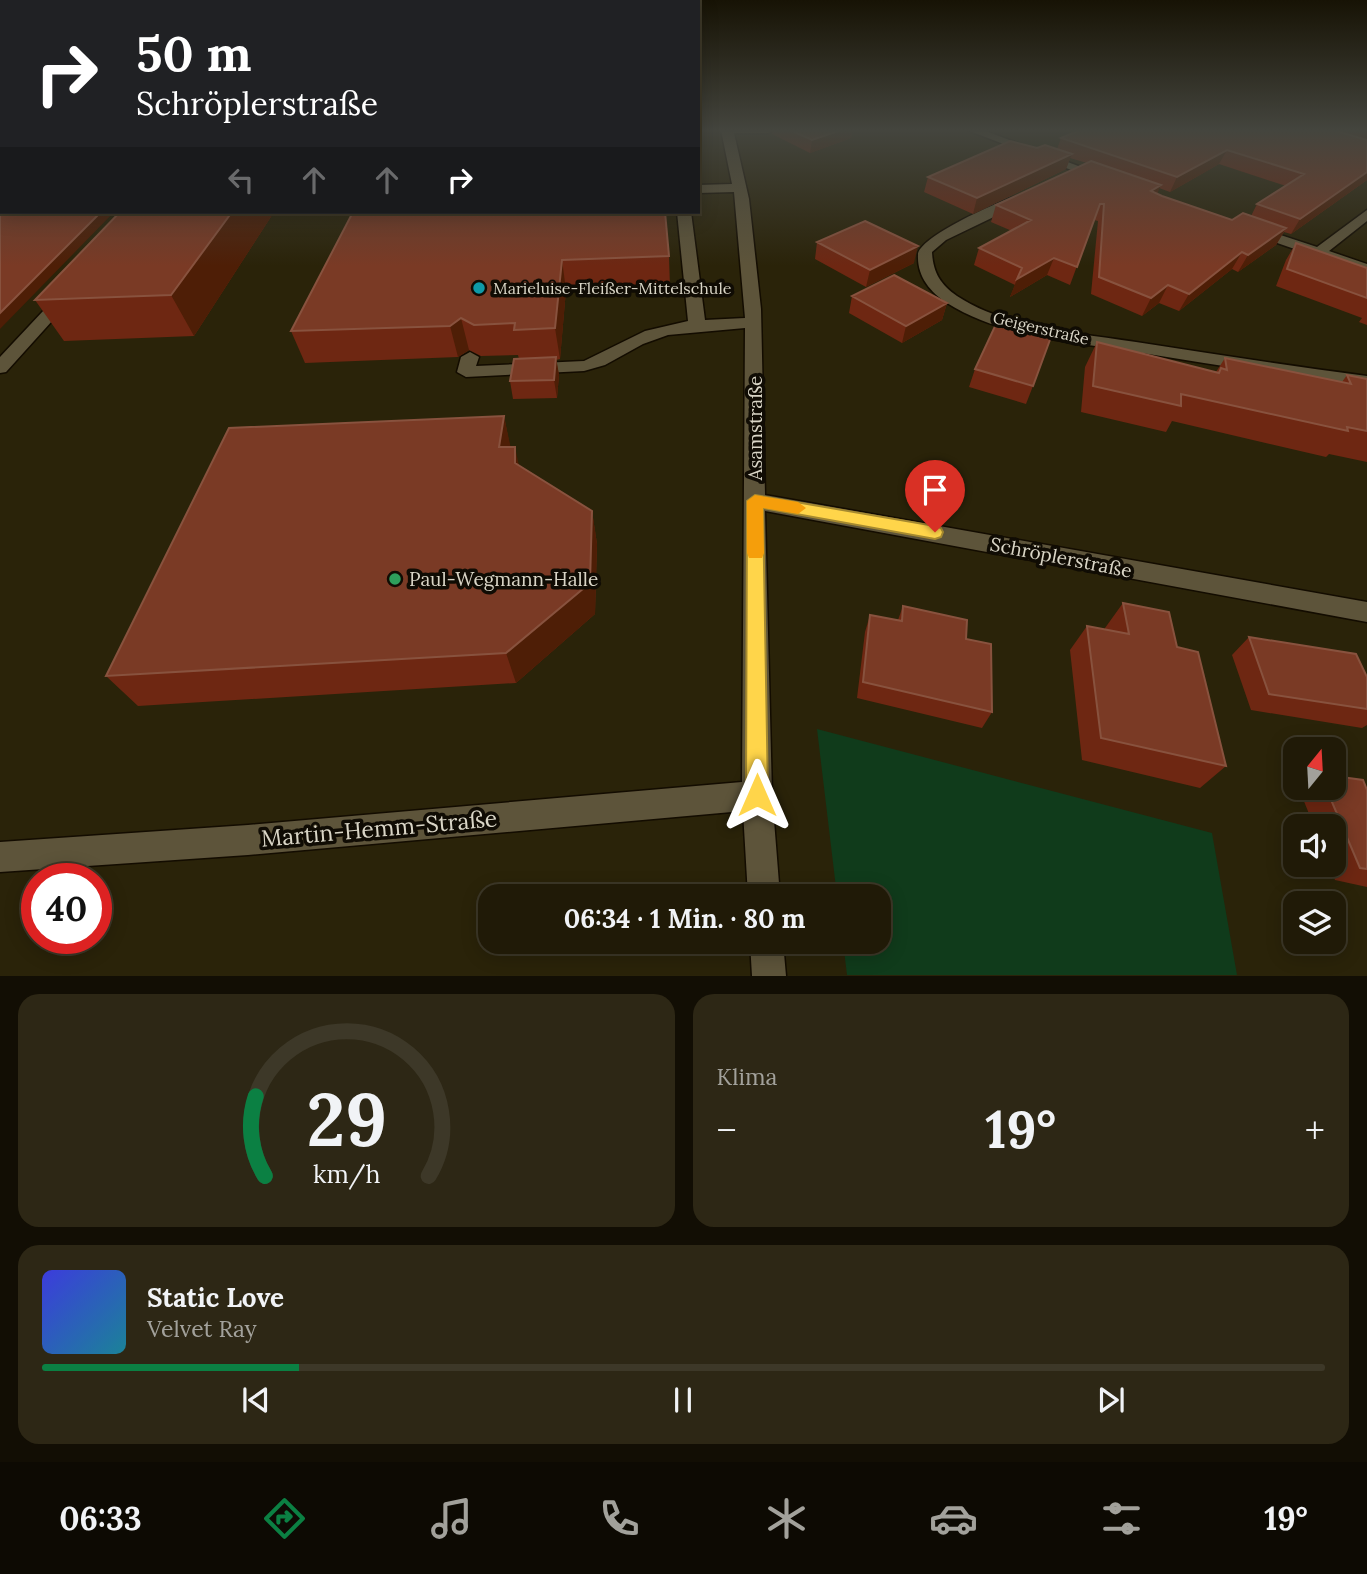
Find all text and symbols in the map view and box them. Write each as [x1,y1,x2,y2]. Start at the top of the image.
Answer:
text: 50 m [136,22,252,84]
icon: right [21,28,112,119]
text: Schröplerstraße [136,83,378,124]
icon: left [222,161,260,199]
icon: ahead [295,161,333,199]
icon: ahead [368,161,406,199]
icon: right [441,161,479,199]
place label: Marieluise-Fleißer-Mittelschule [493,278,732,298]
marker: Marieluise-Fleißer-Mittelschule [471,280,487,296]
street label: Geigerstraße [991,307,1091,349]
street label: Asamstraße [743,376,767,481]
pin [905,460,965,532]
icon: arrive [916,471,954,509]
street label: Schröplerstraße [988,532,1134,582]
place label: Paul-Wegmann-Halle [409,567,598,591]
marker: Paul-Wegmann-Halle [387,571,403,587]
north arrow [1283,737,1346,800]
map controls [1283,737,1346,954]
position arrow [720,758,794,832]
street label: Martin-Hemm-Straße [260,803,498,853]
button: sound [1283,814,1346,877]
speed limit sign: 40 [21,863,112,954]
button: layers [1283,891,1346,954]
text: 06:34 · 1 Min. · 80 m [564,902,805,935]
text: Klima [717,1062,777,1091]
text: 29 [306,1074,387,1167]
text: 19° [985,1096,1056,1162]
text: − [717,1106,737,1154]
text: + [1305,1106,1325,1154]
text: km/h [312,1158,380,1190]
text: Static Love [147,1281,284,1314]
text: Velvet Ray [147,1314,257,1343]
icon: previous [237,1381,275,1419]
icon: pause [664,1381,702,1419]
icon: next [1092,1381,1130,1419]
icon: directions [260,1494,309,1543]
icon: music [427,1494,476,1543]
icon: phone [595,1494,644,1543]
icon: climate [762,1494,811,1543]
icon: car [929,1494,978,1543]
icon: filters [1097,1494,1146,1543]
text: 06:33 [59,1498,142,1539]
text: 19° [1264,1498,1308,1539]

